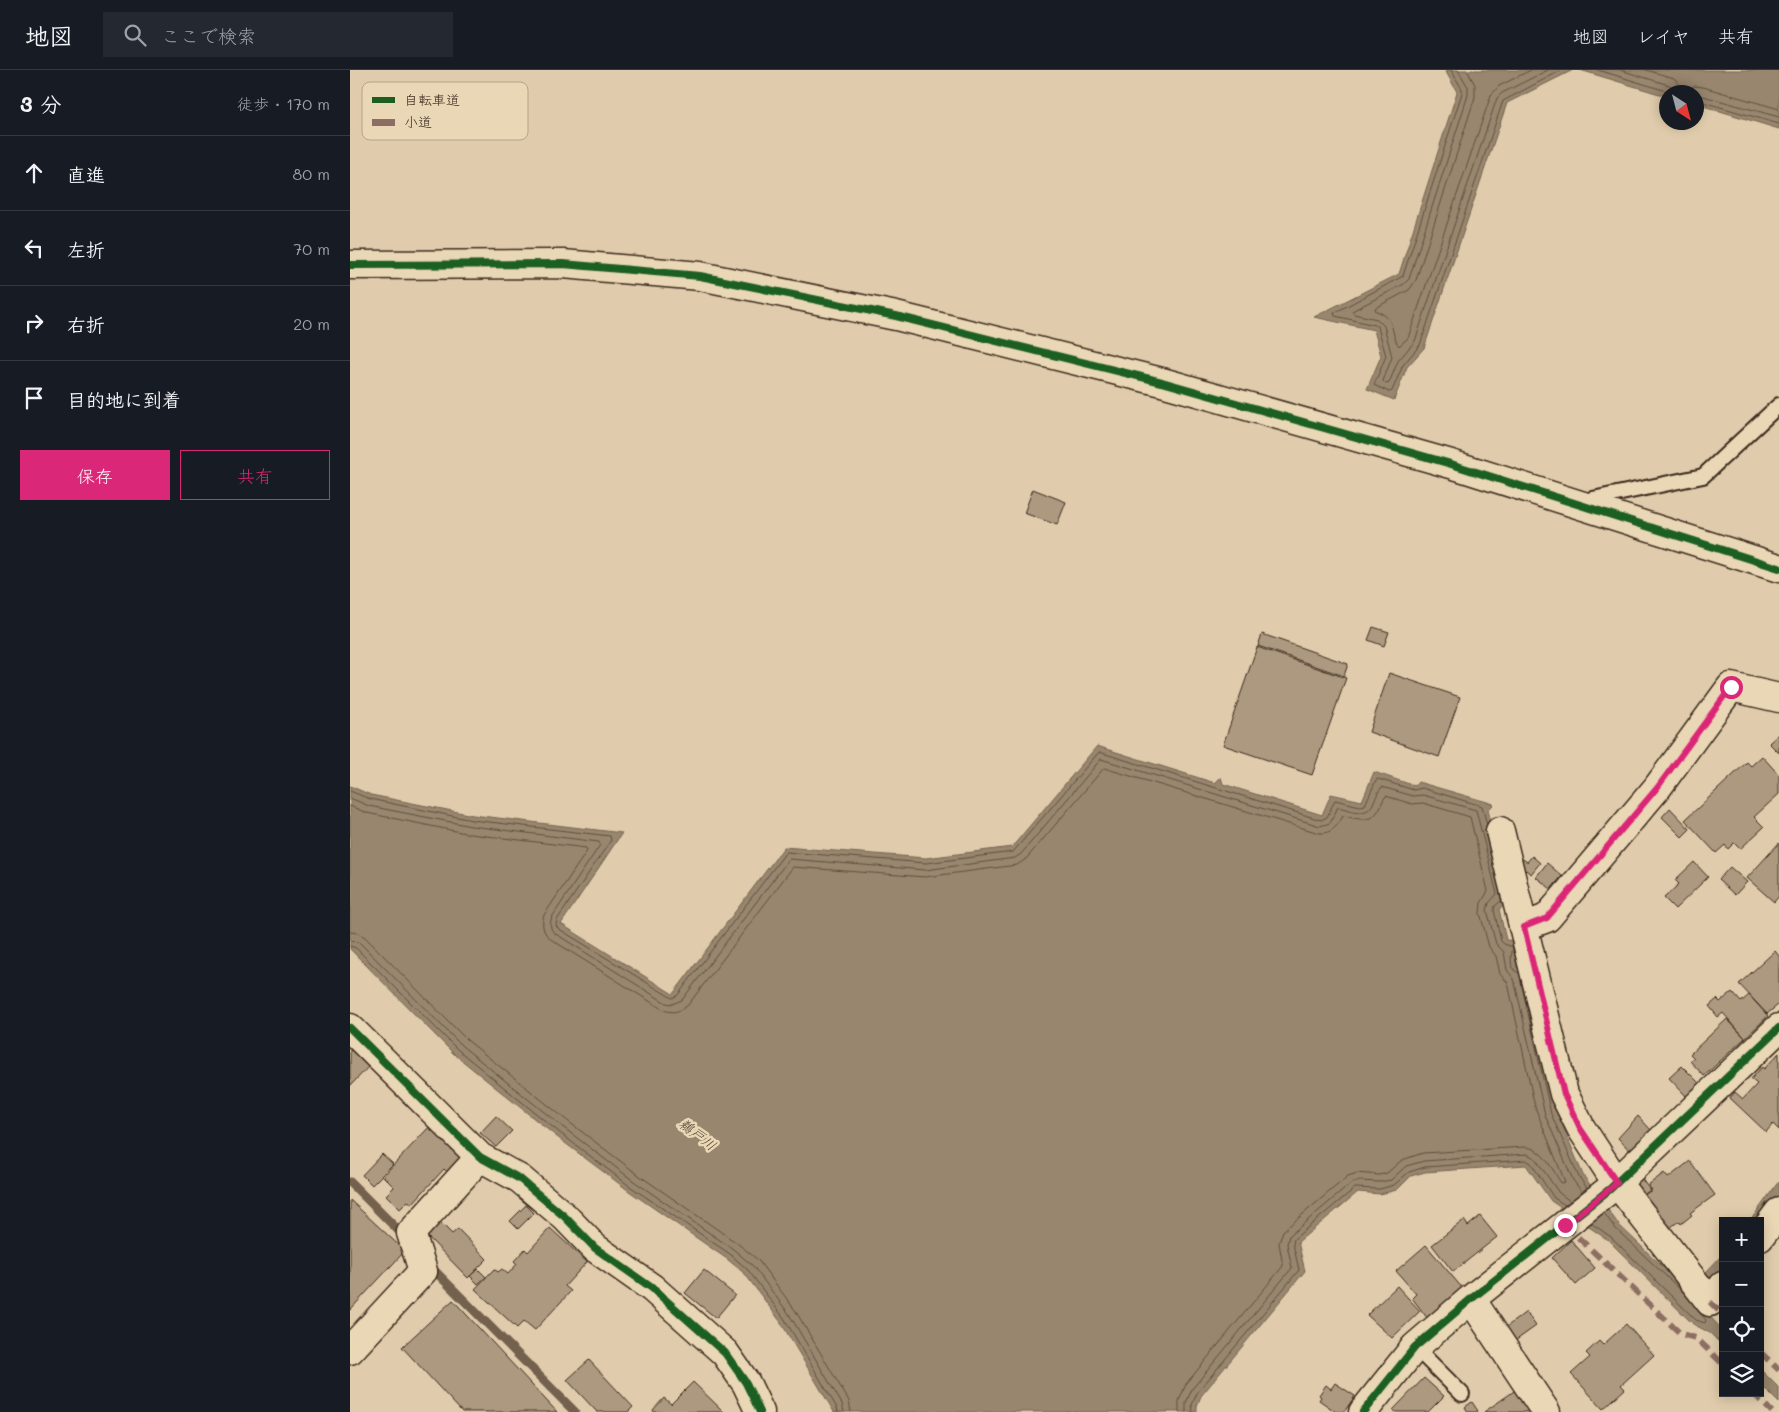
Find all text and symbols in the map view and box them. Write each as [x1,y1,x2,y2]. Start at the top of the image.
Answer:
search box [103,12,453,57]
text: 地図 [25,20,73,51]
icon: search [121,21,149,49]
text: ここで検索 [161,23,256,48]
text: 地図 [1573,24,1609,48]
text: レイヤ [1637,24,1690,48]
text: 共有 [1718,24,1754,48]
legend [362,82,528,140]
north arrow [1659,85,1704,130]
text: 3 分 [20,90,61,117]
text: 自転車道 [404,90,460,109]
text: 徒歩 · 170 m [237,93,330,114]
text: 小道 [404,112,432,131]
icon: ahead [20,159,48,187]
text: 直進 [67,162,105,187]
text: 80 m [293,163,330,184]
icon: left [20,234,48,262]
text: 左折 [67,237,105,262]
text: 70 m [293,238,330,259]
icon: right [20,309,48,337]
text: 右折 [67,312,105,337]
text: 20 m [293,313,330,334]
icon: arrive [20,384,48,412]
text: 目的地に到着 [67,387,181,412]
button: 保存 [20,450,170,500]
button: 共有 [180,450,330,500]
route start [1720,676,1743,699]
water label: 鵜戸川 [676,1114,720,1154]
route end [1554,1214,1577,1237]
map controls [1719,1217,1764,1397]
button: + [1719,1217,1764,1262]
button: − [1719,1262,1764,1307]
button: locate [1719,1307,1764,1352]
button: layers [1719,1352,1764,1397]

